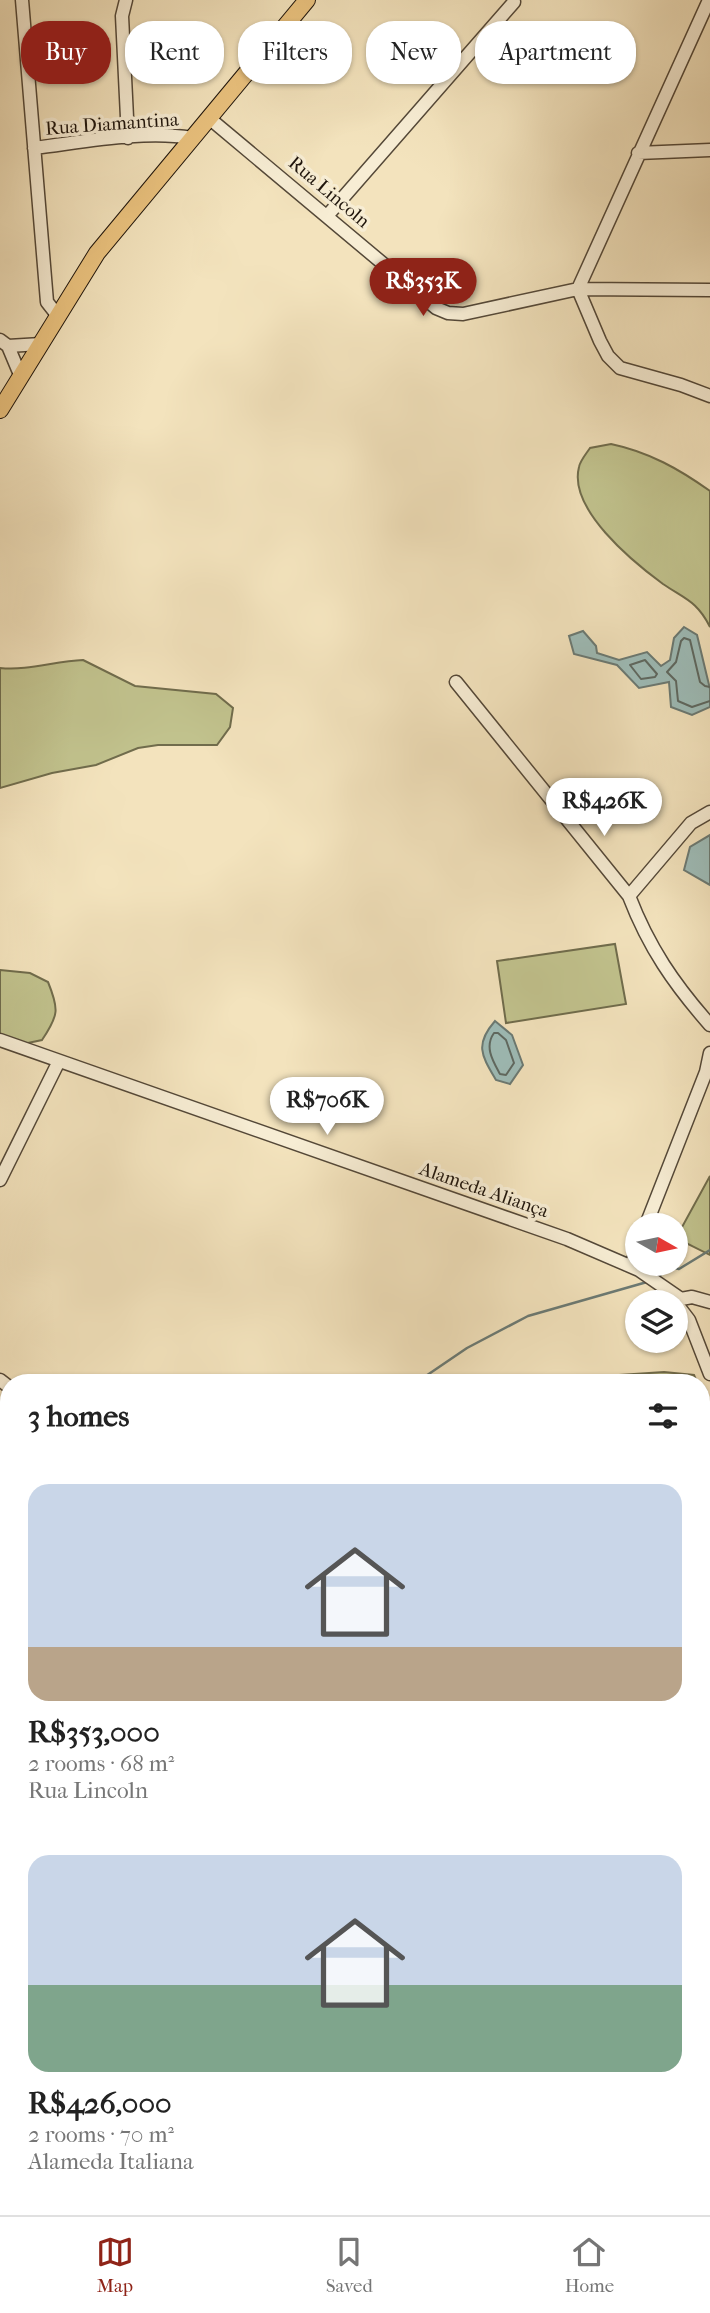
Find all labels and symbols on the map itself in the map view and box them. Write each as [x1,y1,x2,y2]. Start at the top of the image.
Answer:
street label: Rua Diamantina [45,108,180,140]
street label: Rua Lincoln [284,152,374,232]
pin: R$353K [366,258,480,318]
pin: R$426K [547,778,661,838]
pin: R$706K [270,1078,384,1137]
street label: Alameda Aliança [416,1157,551,1222]
north arrow [625,1213,688,1276]

